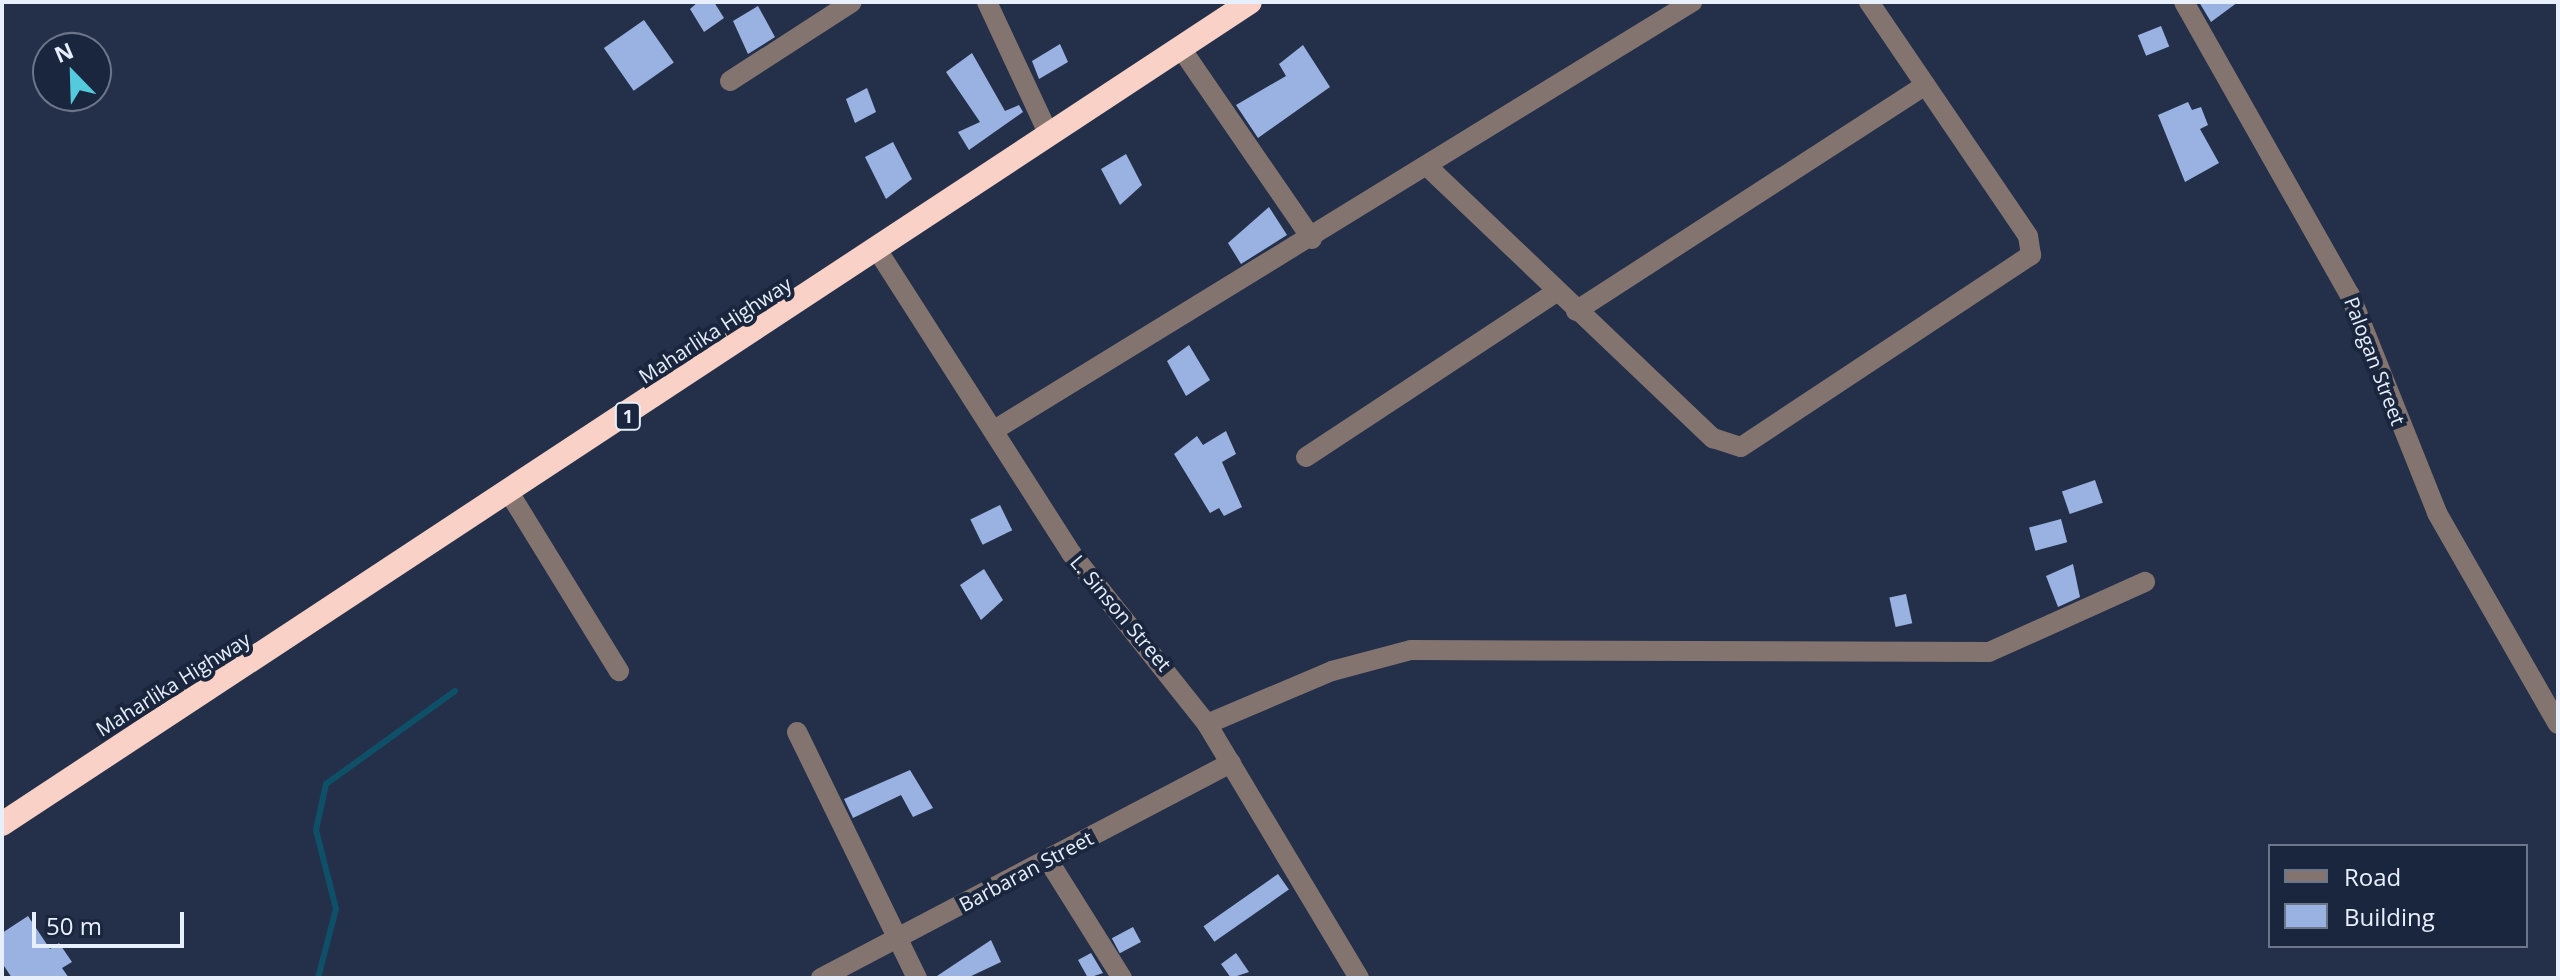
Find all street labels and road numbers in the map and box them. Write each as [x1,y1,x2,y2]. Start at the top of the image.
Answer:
street label: Maharlika Highway [634,272,796,388]
street label: Palogan Street [2340,293,2410,429]
road number: 1 [614,402,642,430]
street label: L. Sinson Street [1066,550,1176,676]
street label: Maharlika Highway [92,627,254,741]
street label: Barbaran Street [955,826,1097,916]

